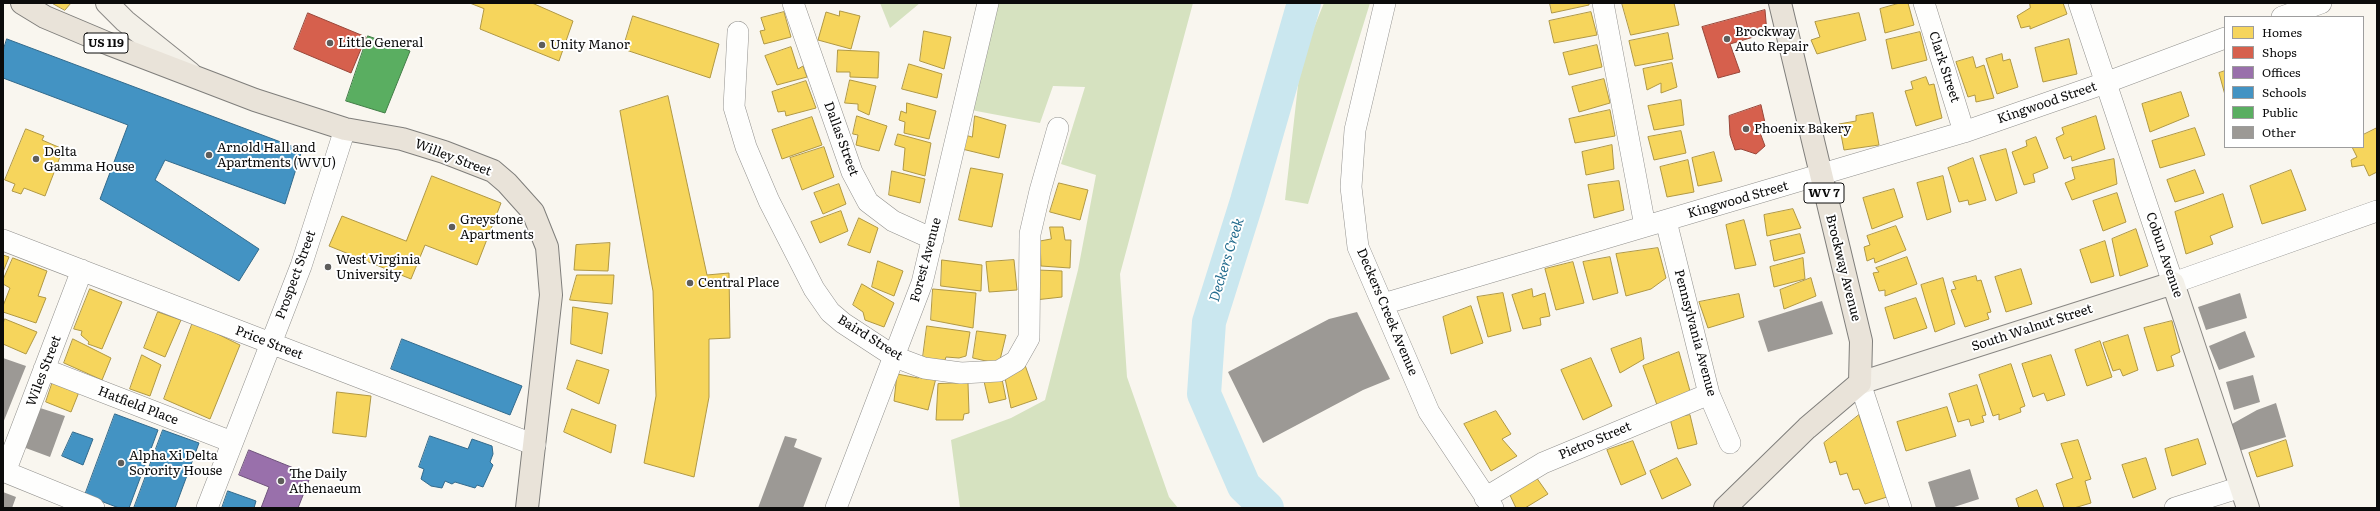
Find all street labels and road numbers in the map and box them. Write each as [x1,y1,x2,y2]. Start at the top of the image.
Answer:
street label: Clark Street [1925,30,1963,104]
road number: US 119 [84,33,128,53]
street label: Kingwood Street [1995,79,2099,127]
street label: Dallas Street [820,100,862,178]
street label: Willey Street [413,136,493,180]
street label: Kingwood Street [1686,178,1790,222]
road number: WV 7 [1804,183,1844,203]
street label: Cobun Avenue [2142,210,2186,300]
street label: Brockway Avenue [1822,213,1864,323]
street label: Forest Avenue [907,216,945,304]
street label: Prospect Street [273,228,319,322]
street label: Deckers Creek Avenue [1353,246,1421,378]
street label: Pennsylvania Avenue [1671,268,1719,398]
street label: South Walnut Street [1970,301,2094,355]
street label: Baird Street [835,312,905,364]
street label: Price Street [233,323,305,363]
street label: Wiles Street [23,333,65,409]
street label: Hatfield Place [96,384,180,428]
street label: Pietro Street [1556,419,1634,463]

